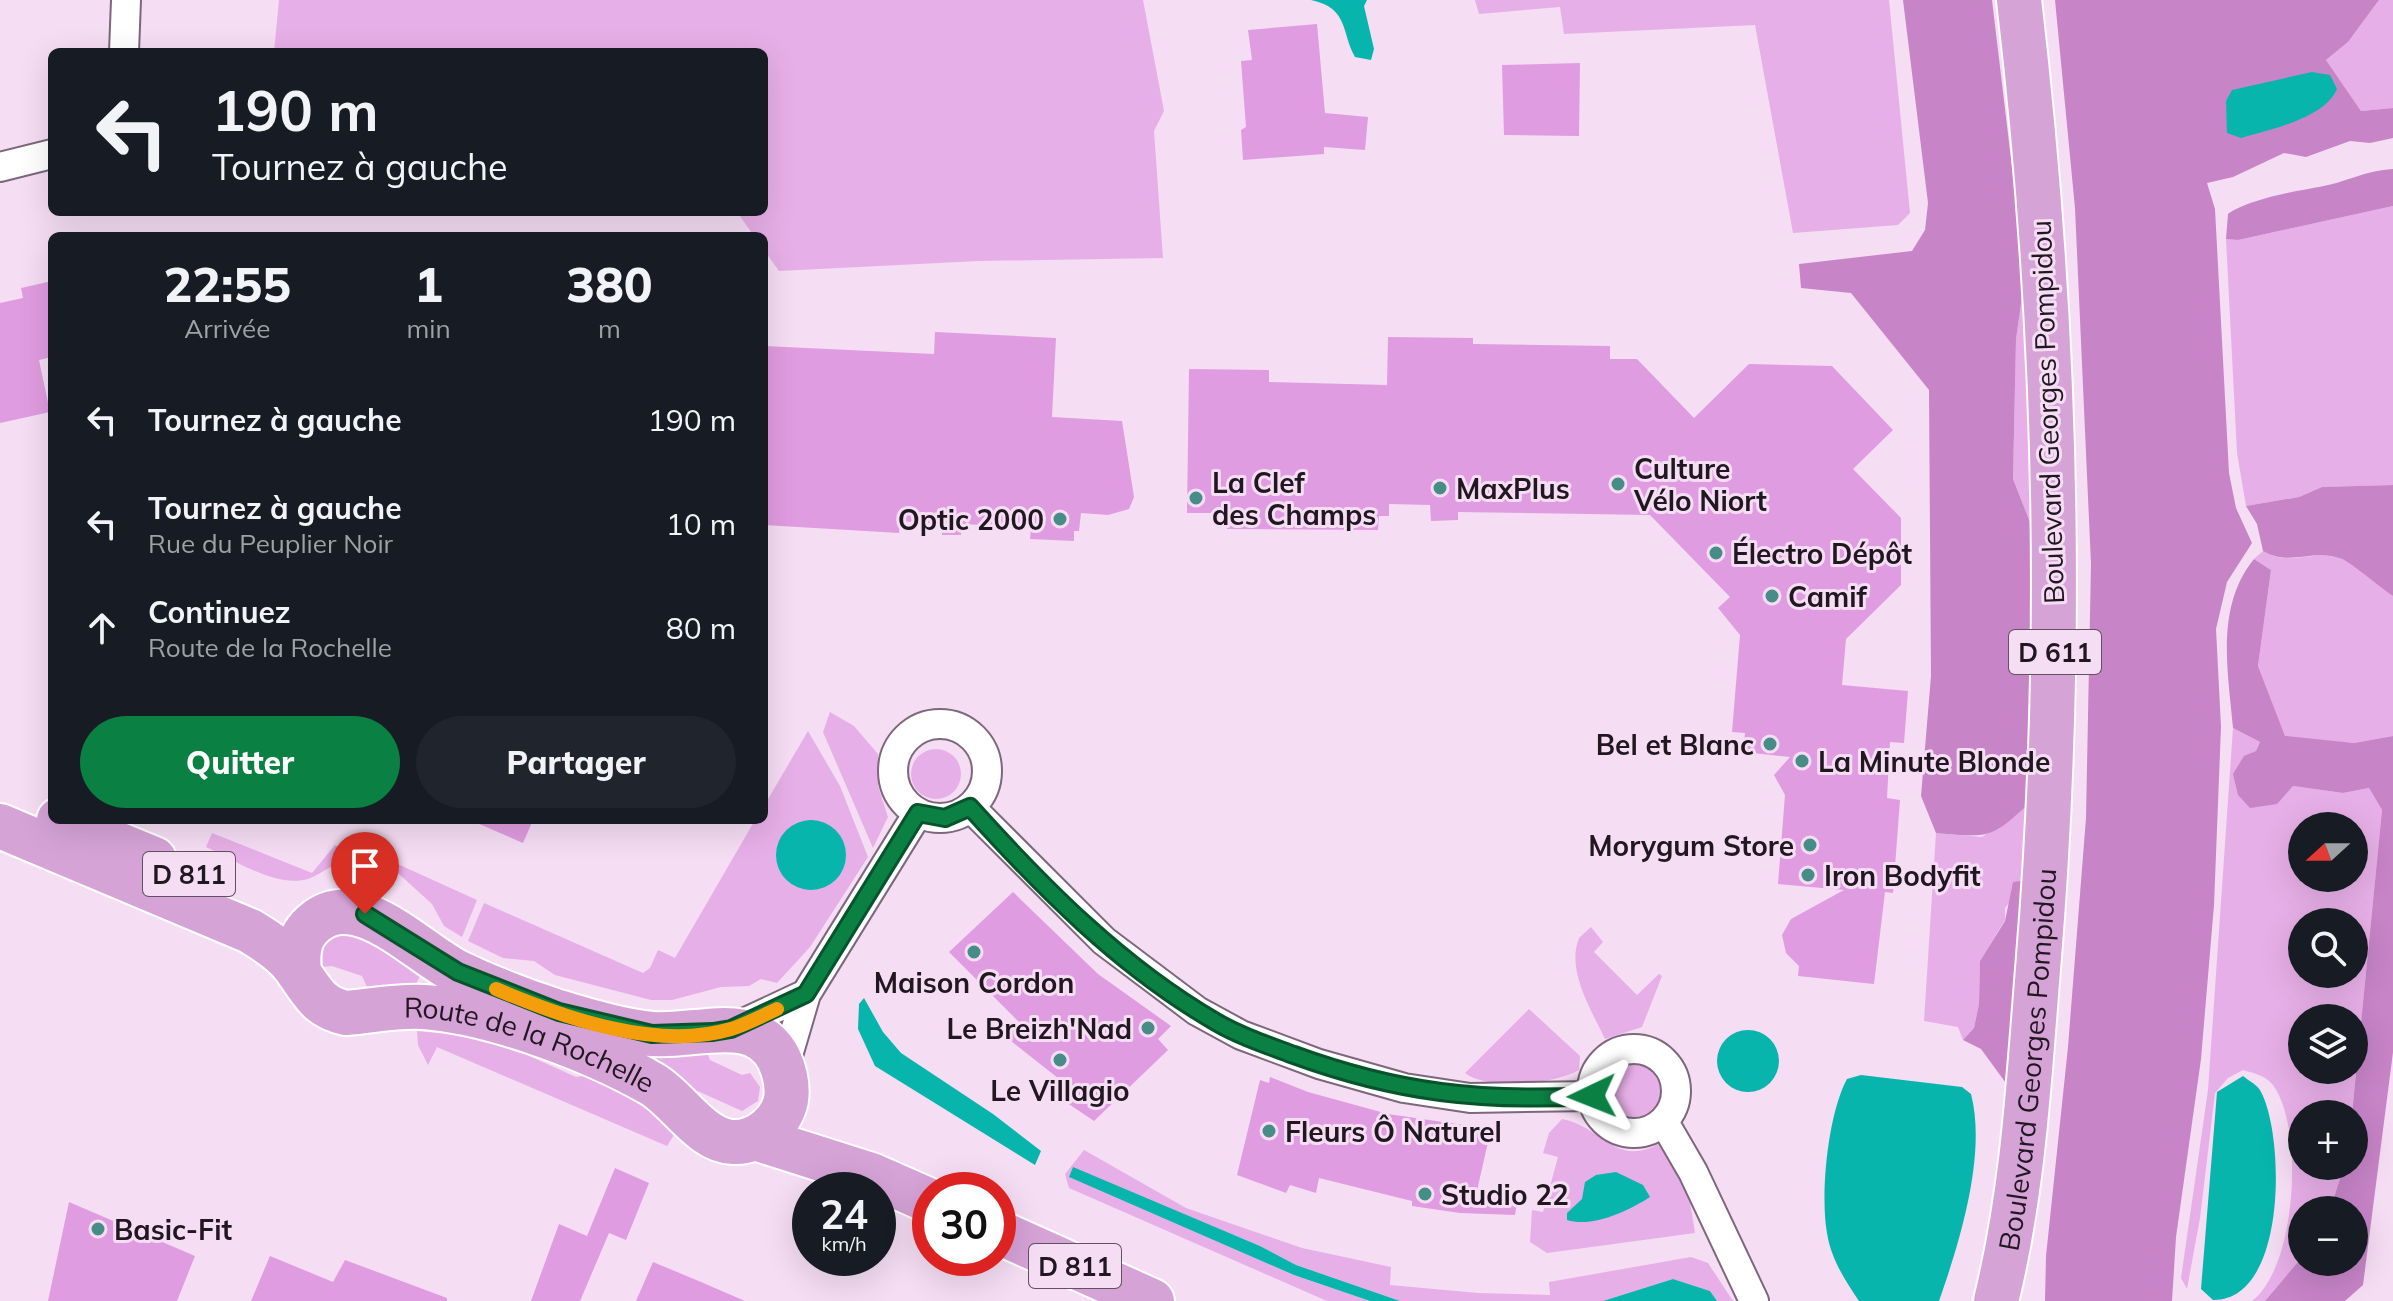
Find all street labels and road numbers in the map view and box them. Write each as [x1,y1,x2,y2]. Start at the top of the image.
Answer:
street label: Boulevard Georges Pompidou [2023,220,2071,604]
road number: D 611 [2009,630,2101,674]
road number: D 811 [143,852,235,896]
street label: Boulevard Georges Pompidou [1990,867,2063,1253]
street label: Route de la Rochelle [404,989,661,1100]
road number: D 811 [1029,1244,1121,1288]

